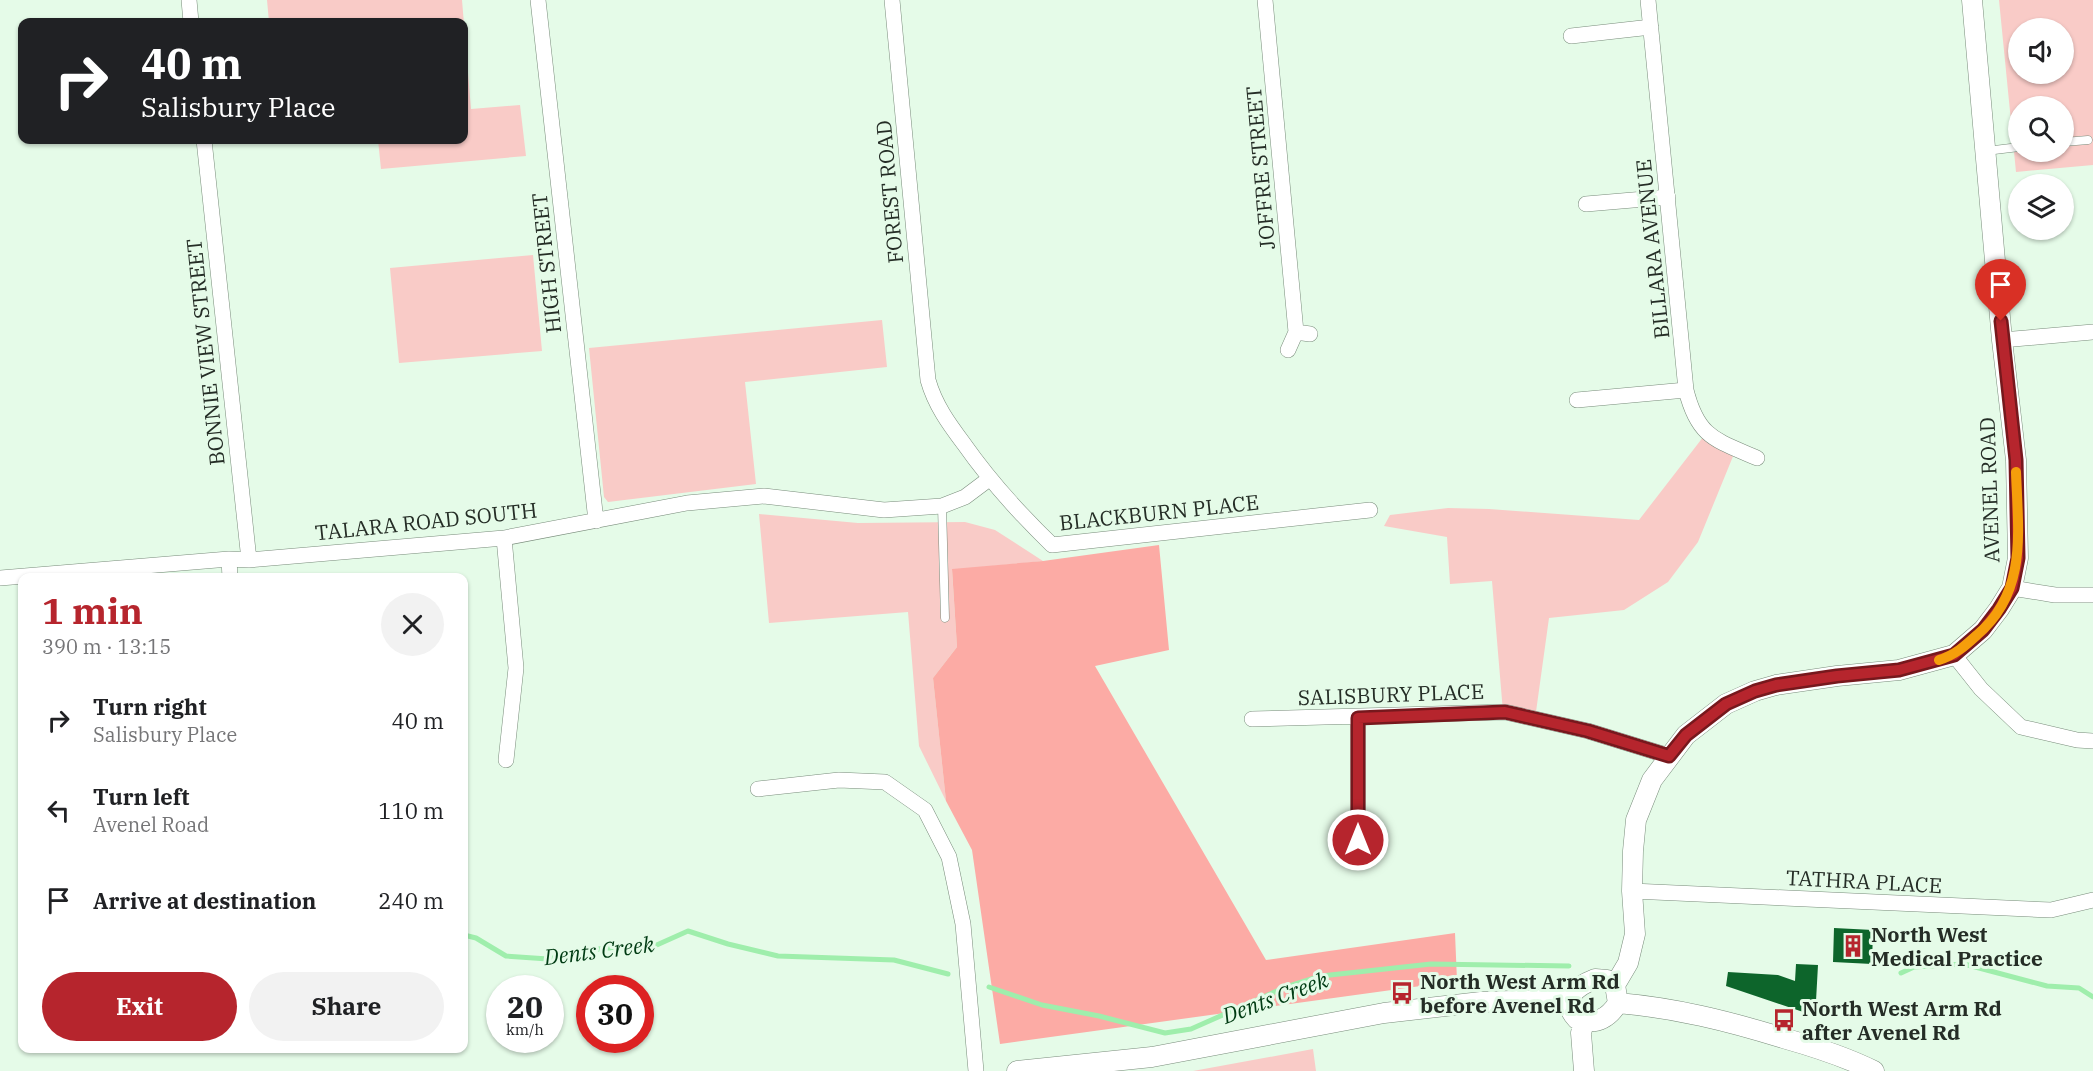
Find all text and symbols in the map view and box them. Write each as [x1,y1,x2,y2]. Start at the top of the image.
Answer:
map controls [2008,18,2074,240]
button: sound [2008,18,2074,84]
text: 40 m [141,36,242,91]
icon: right [42,42,120,120]
street label: JOFFRE STREET [1239,85,1281,251]
text: Salisbury Place [141,89,336,124]
button: search [2008,96,2074,162]
street label: FOREST ROAD [869,119,909,265]
street label: BILLARA AVENUE [1629,158,1675,340]
button: layers [2008,174,2074,240]
street label: HIGH STREET [525,192,567,334]
street label: BONNIE VIEW STREET [179,237,231,467]
pin [1975,259,2026,321]
icon: arrive [1984,268,2017,301]
street label: AVENEL ROAD [1972,417,2006,563]
street label: BLACKBURN PLACE [1058,488,1260,536]
street label: TALARA ROAD SOUTH [314,495,538,547]
text: 1 min [42,587,143,634]
button: close [381,593,444,656]
text: 390 m · 13:15 [42,633,171,660]
street label: SALISBURY PLACE [1297,677,1485,711]
text: Turn right [93,692,207,721]
icon: right [42,704,75,737]
text: 40 m [392,706,444,735]
text: Salisbury Place [93,721,237,748]
text: Turn left [93,782,189,811]
icon: left [42,794,75,827]
text: 110 m [378,796,444,825]
position arrow [1326,808,1390,872]
text: Avenel Road [93,811,209,838]
street label: TATHRA PLACE [1785,863,1943,899]
icon: arrive [42,884,75,917]
text: Arrive at destination [93,886,316,915]
text: 240 m [378,886,444,915]
place label: North West Medical Practice [1871,920,2043,972]
water label: Dents Creek [541,929,656,971]
building icon: North West Medical Practice [1840,933,1866,959]
water label: Dents Creek [1217,964,1332,1030]
place label: North West Arm Rd before Avenel Rd [1420,967,1620,1019]
button: Exit [42,972,237,1041]
button: Share [249,972,444,1041]
speed limit sign: 30 [576,975,654,1053]
bus stop icon: North West Arm Rd before Avenel Rd [1389,980,1415,1006]
text: 20 [507,987,543,1026]
place label: North West Arm Rd after Avenel Rd [1802,994,2002,1046]
bus stop icon: North West Arm Rd after Avenel Rd [1771,1007,1797,1033]
text: km/h [506,1020,544,1039]

